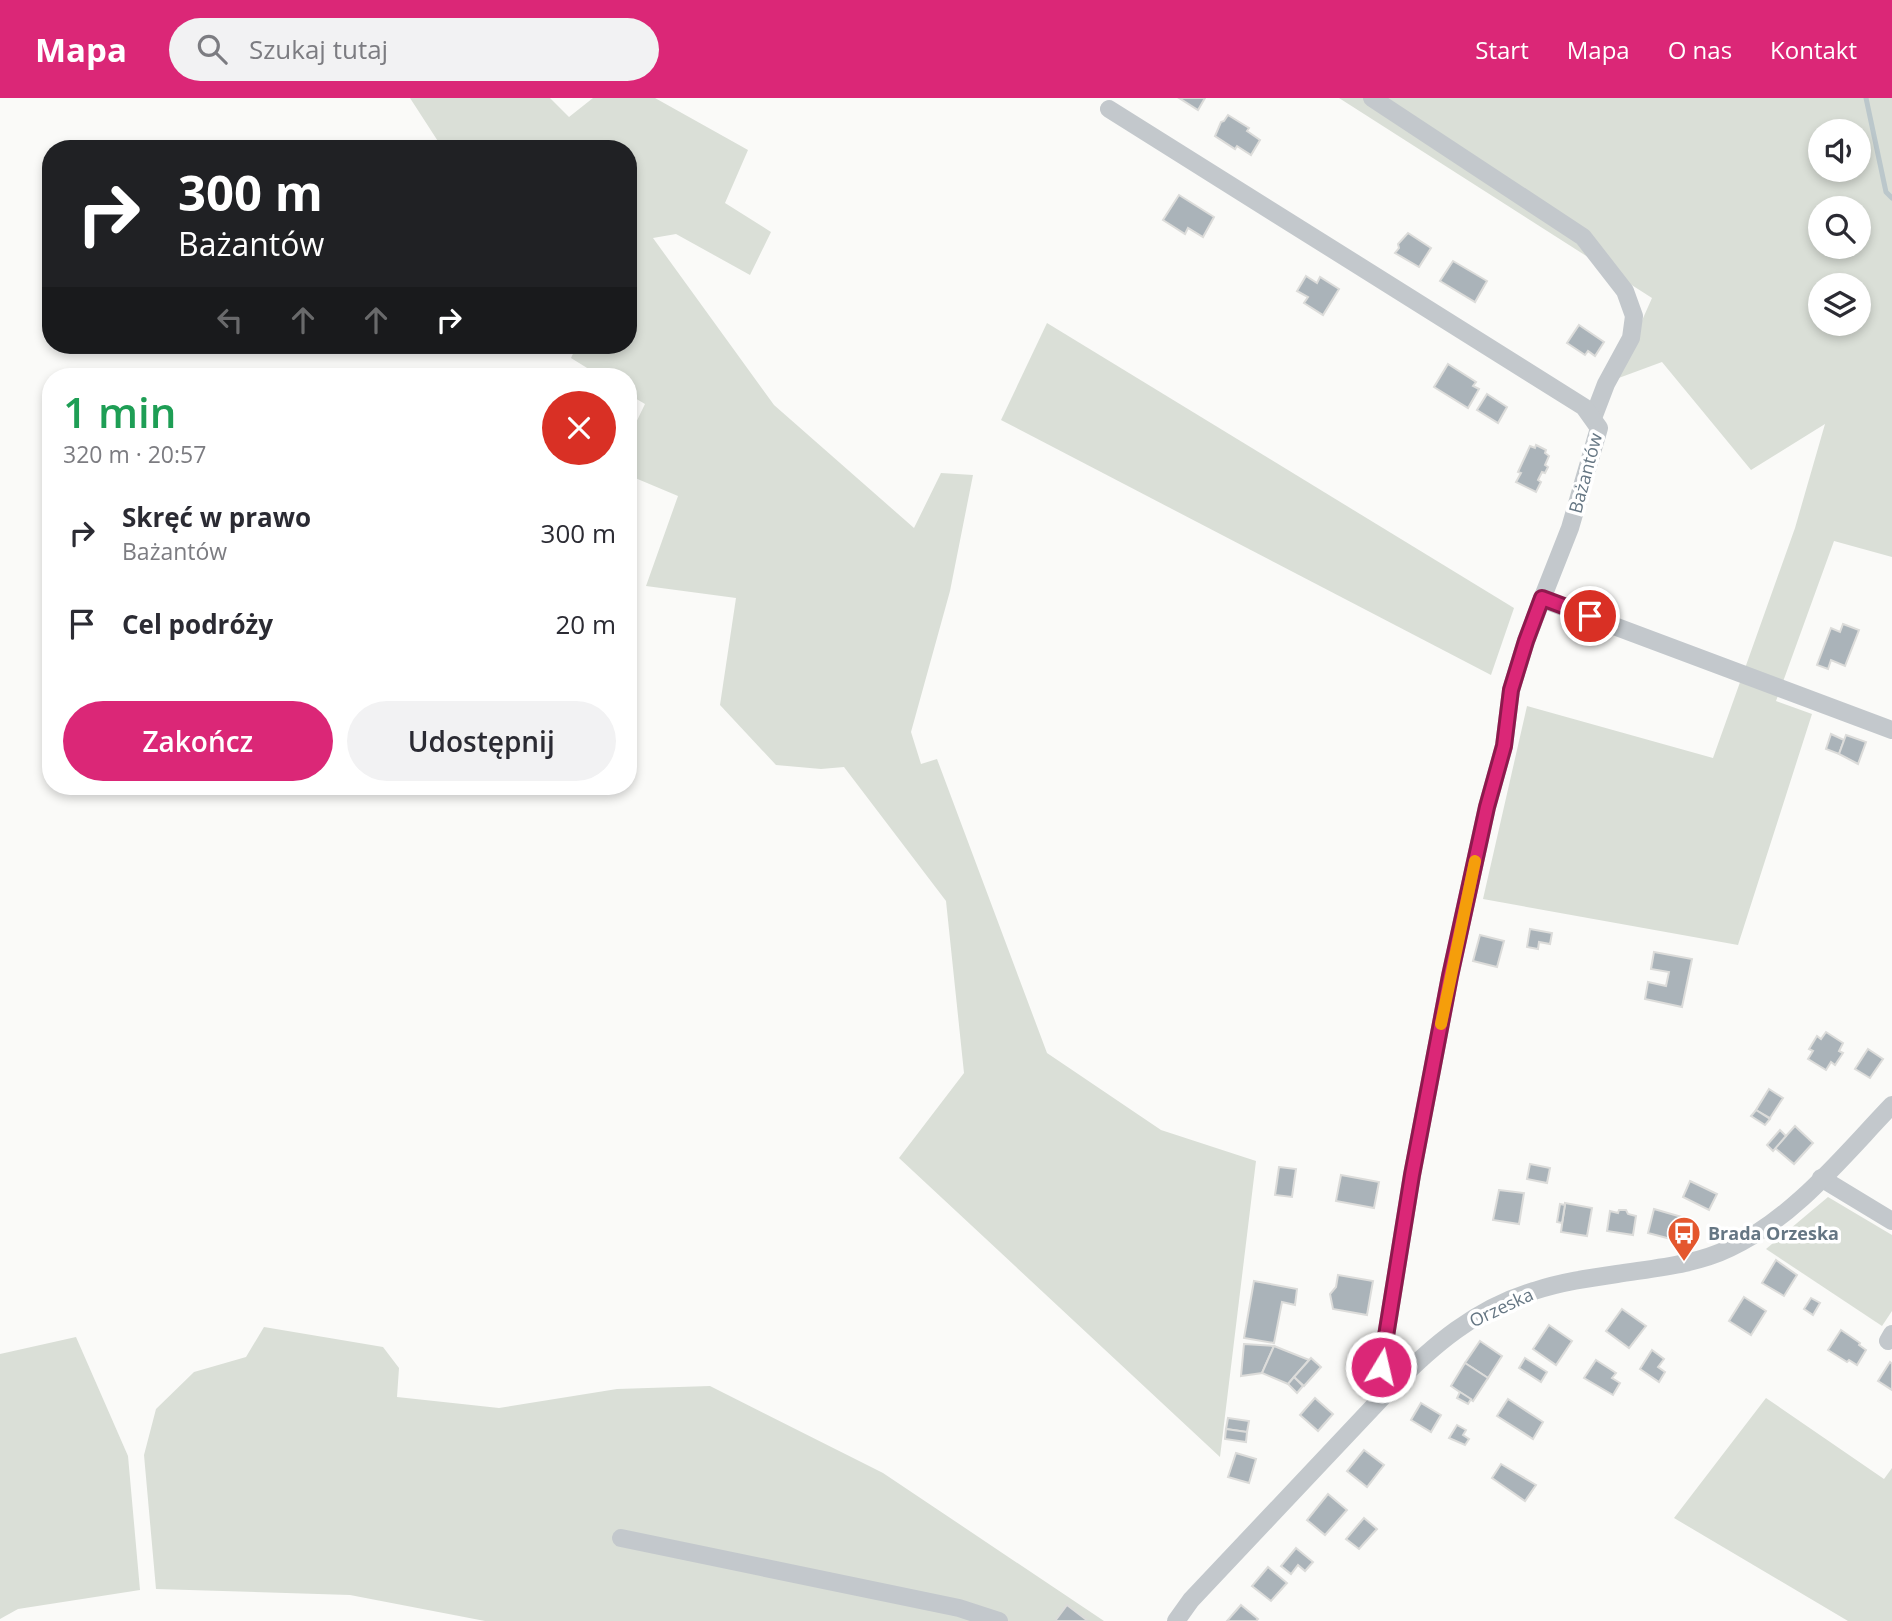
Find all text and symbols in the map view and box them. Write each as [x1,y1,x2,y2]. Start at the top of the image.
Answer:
search box [169,18,659,81]
text: Mapa [35,27,127,72]
icon: search [193,30,231,68]
text: Szukaj tutaj [249,31,388,67]
text: Start [1475,33,1529,66]
text: Mapa [1567,33,1630,66]
text: O nas [1668,33,1732,66]
text: Kontakt [1770,33,1857,66]
map controls [1808,119,1871,336]
button: sound [1808,119,1871,182]
text: 300 m [178,159,323,225]
icon: right [63,168,154,259]
button: search [1808,196,1871,259]
text: Bażantów [178,222,324,265]
button: layers [1808,273,1871,336]
icon: left [211,301,249,339]
icon: ahead [284,301,322,339]
icon: ahead [357,301,395,339]
icon: right [430,301,468,339]
text: 1 min [63,383,176,440]
button: close [542,391,616,465]
street label: Bażantów [1563,430,1607,516]
text: 320 m · 20:57 [63,438,206,470]
text: Skręć w prawo [122,499,311,535]
icon: right [63,514,101,552]
text: 300 m [541,515,616,551]
text: Bażantów [122,535,227,567]
pin [1560,586,1620,646]
icon: arrive [1571,597,1609,635]
icon: arrive [63,605,101,643]
text: Cel podróży [122,606,273,642]
text: 20 m [555,606,616,642]
button: Zakończ [63,701,333,781]
button: Udostępnij [347,701,616,781]
bus stop icon: Brada Orzeska [1665,1214,1703,1263]
place label: Brada Orzeska [1708,1221,1839,1245]
street label: Orzeska [1465,1282,1537,1332]
position arrow [1344,1330,1418,1404]

